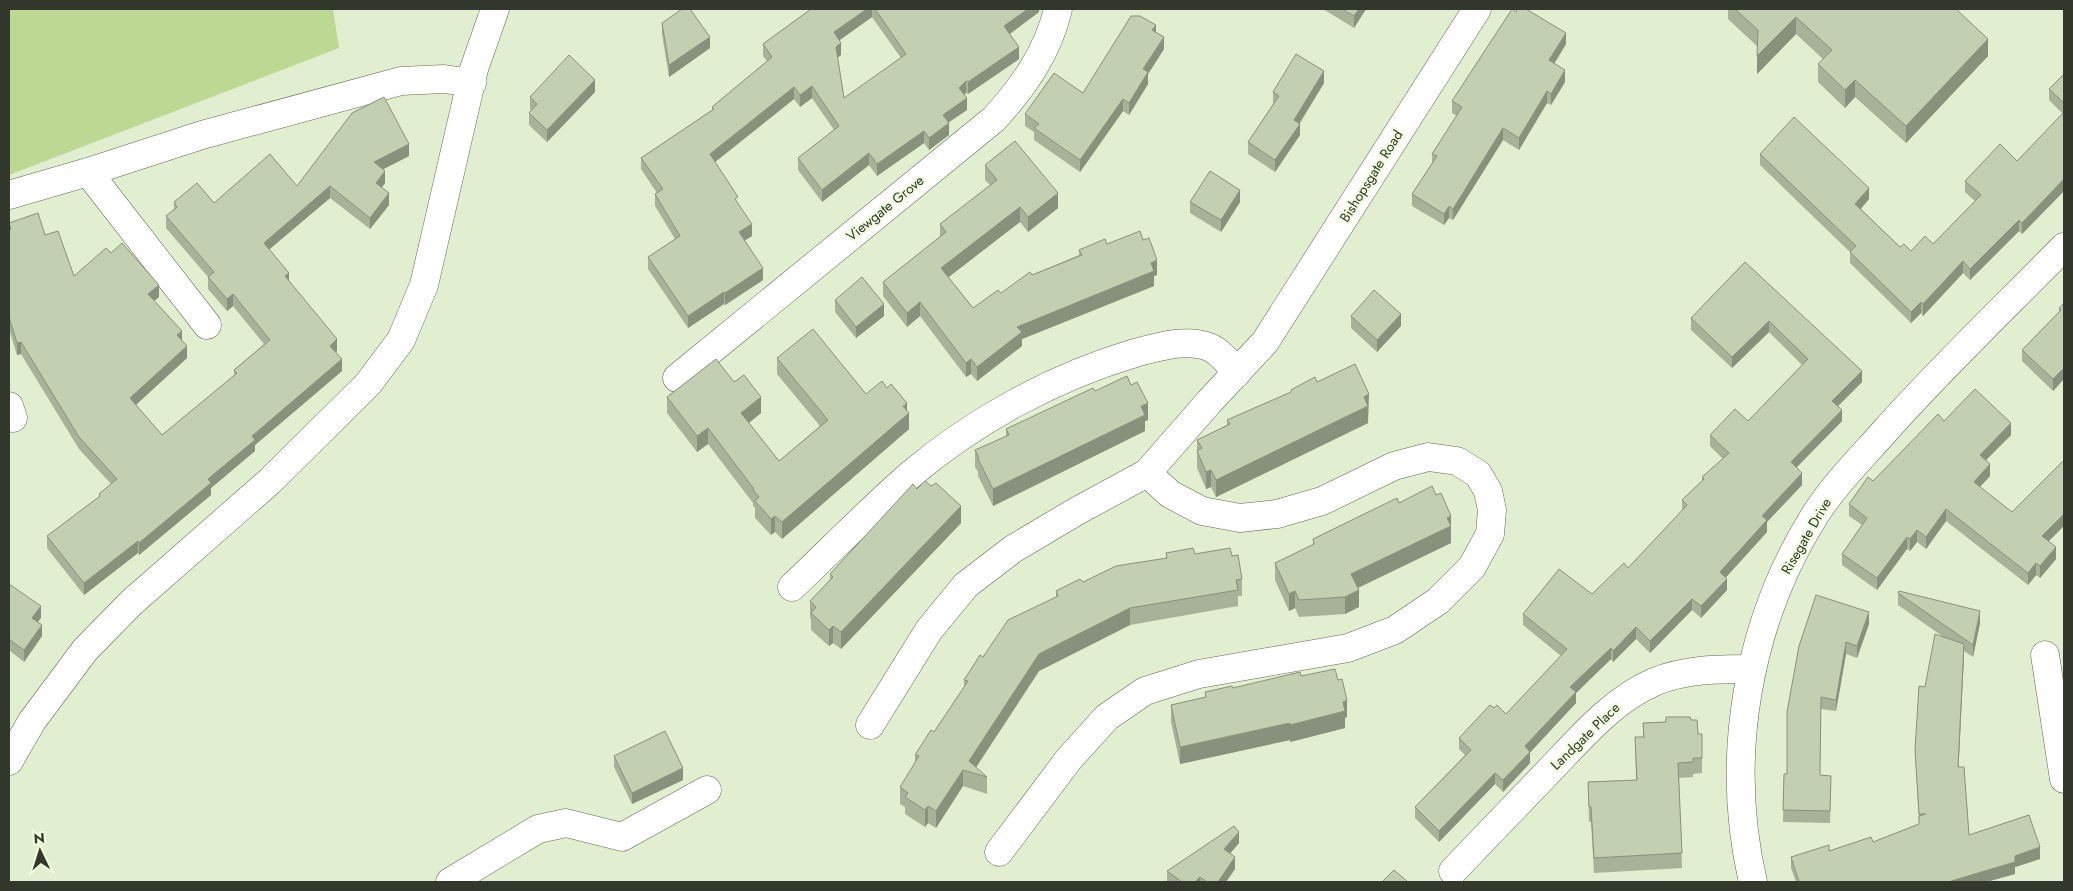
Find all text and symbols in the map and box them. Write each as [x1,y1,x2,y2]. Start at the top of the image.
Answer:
street label: Bishopsgate Road [1335,126,1407,226]
street label: Viewgate Grove [842,170,928,246]
street label: Risegate Drive [1776,494,1836,578]
street label: Landgate Place [1546,698,1624,774]
north arrow [15,826,65,876]
text: N [33,828,45,848]

